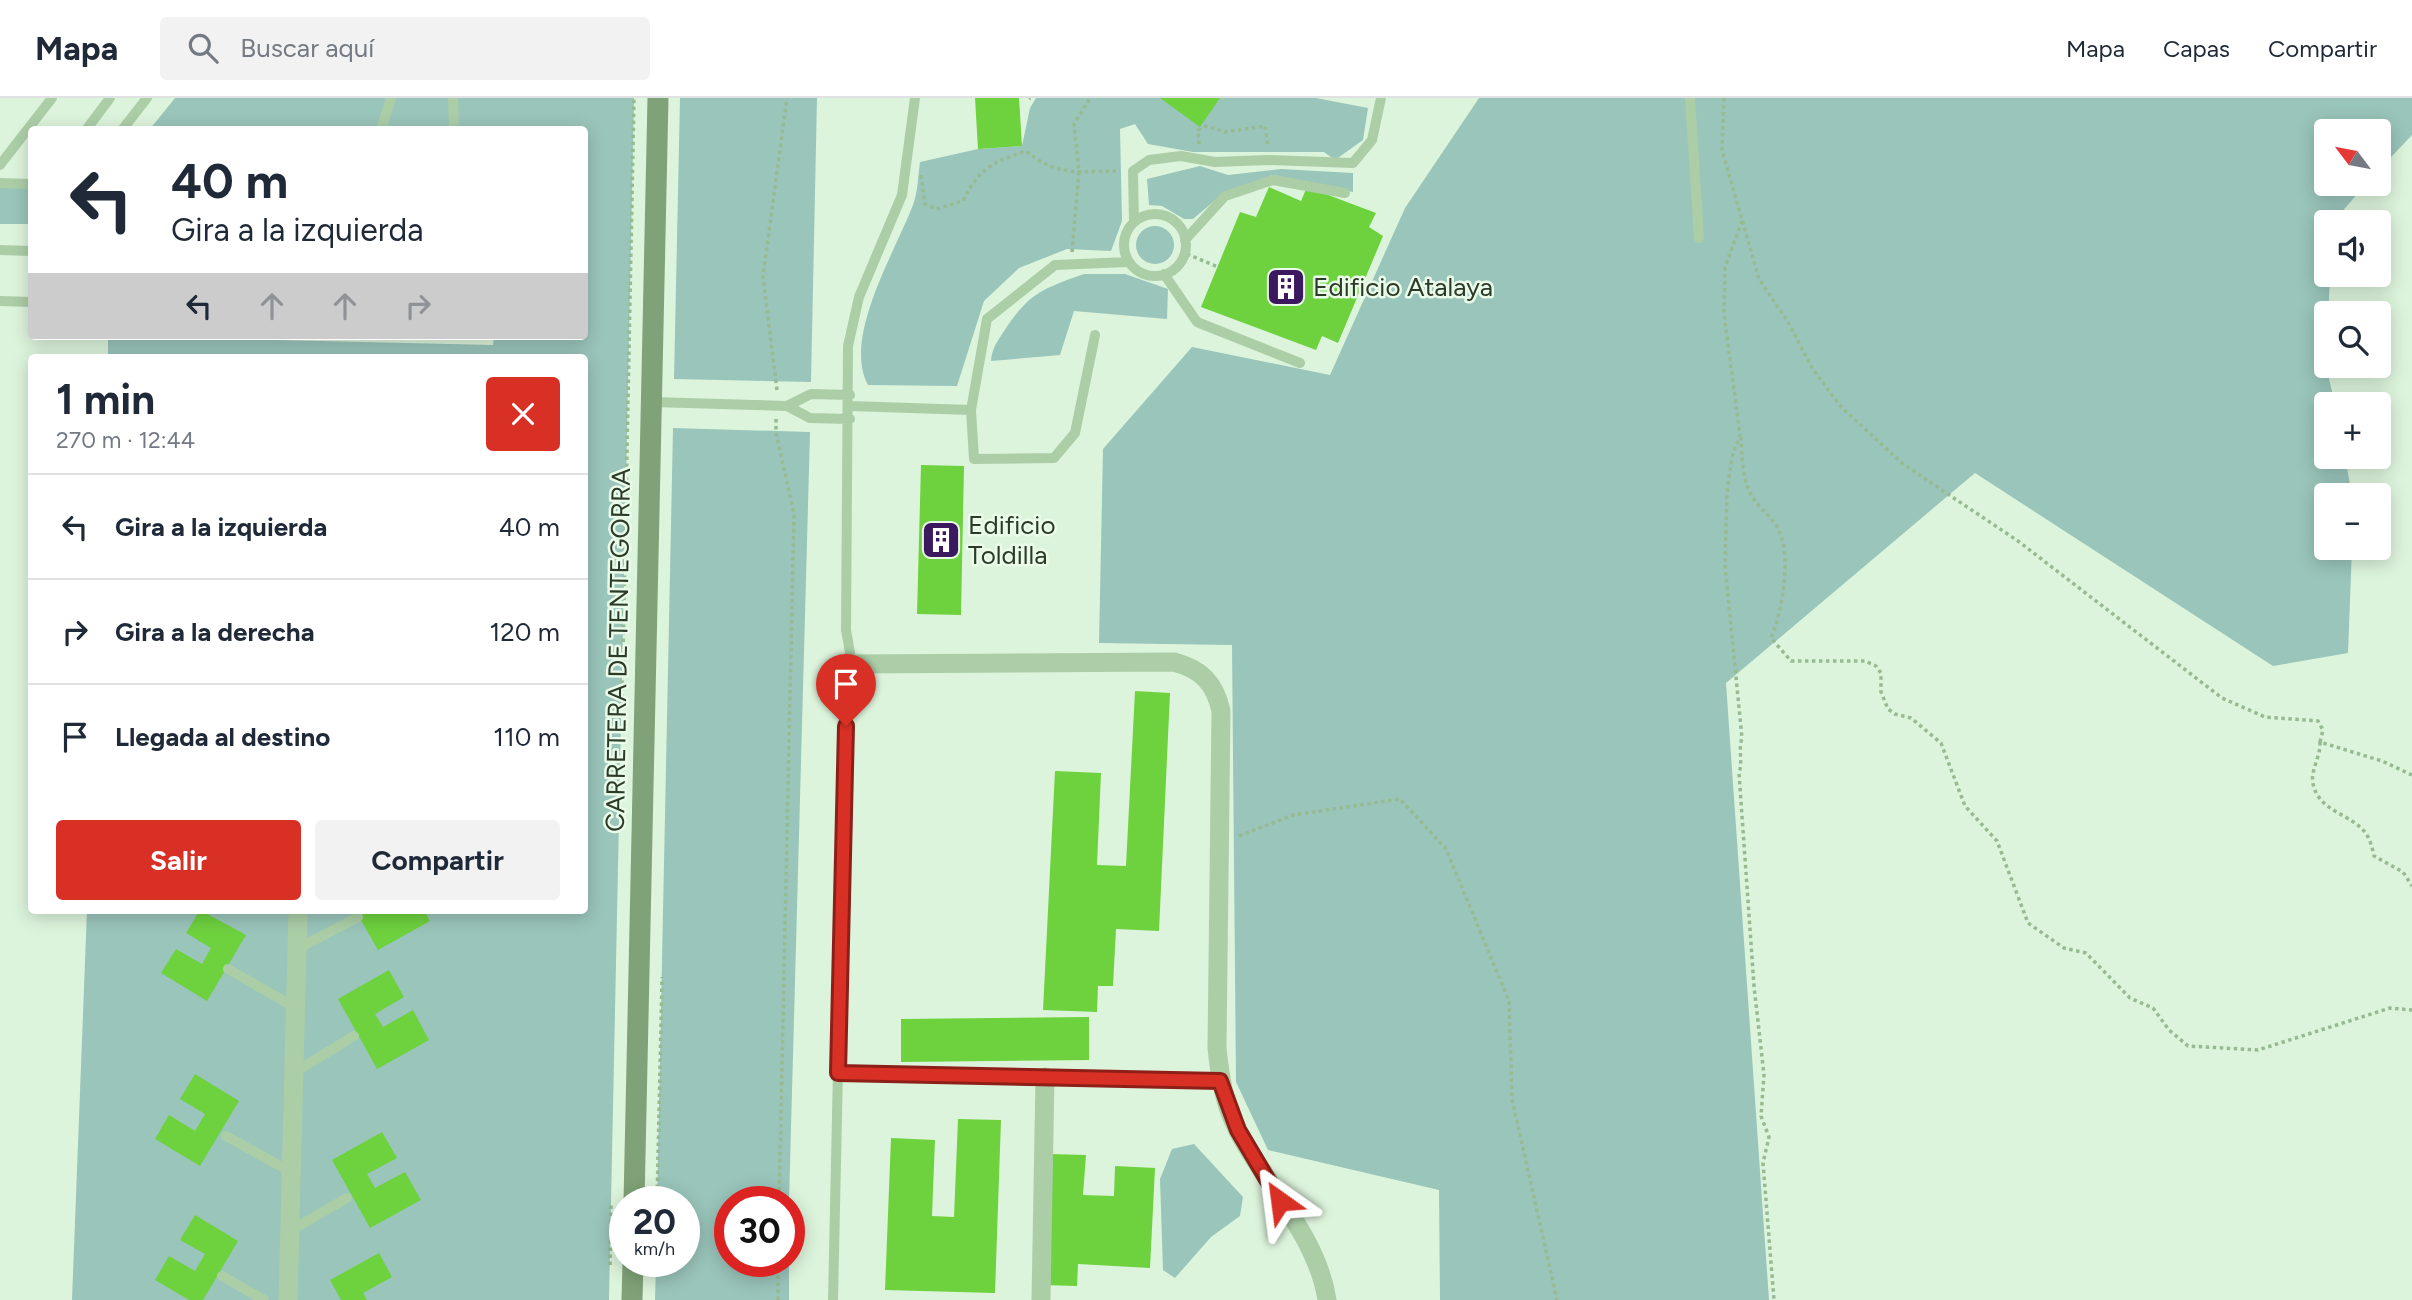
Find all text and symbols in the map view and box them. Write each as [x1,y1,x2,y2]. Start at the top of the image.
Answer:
search box [160,17,650,80]
text: Mapa [35,29,118,68]
icon: search [184,29,222,67]
text: Buscar aquí [240,32,374,64]
text: Mapa [2066,34,2125,63]
text: Capas [2163,34,2230,63]
text: Compartir [2268,34,2377,63]
north arrow [2314,119,2390,196]
map controls [2314,119,2391,560]
text: 40 m [171,151,288,210]
icon: left [56,154,147,245]
button: sound [2314,210,2391,287]
text: Gira a la izquierda [171,211,424,249]
building icon: Edificio Atalaya [1265,266,1307,308]
place label: Edificio Atalaya [1313,271,1493,303]
icon: left [180,287,218,325]
icon: ahead [253,287,291,325]
icon: ahead [326,287,364,325]
icon: right [399,287,437,325]
button: search [2314,301,2391,378]
text: 1 min [56,374,155,425]
button: close [486,377,560,451]
button: + [2314,392,2391,469]
text: 270 m · 12:44 [56,426,195,454]
street label: CARRETERA DE TENTEGORRA [599,467,637,832]
button: − [2314,483,2391,560]
icon: left [56,508,94,546]
place label: Edificio Toldilla [968,509,1055,571]
text: Gira a la izquierda [115,511,327,543]
text: 40 m [499,511,560,543]
building icon: Edificio Toldilla [920,519,962,561]
icon: right [56,613,94,651]
text: Gira a la derecha [115,616,315,648]
text: 120 m [490,616,560,648]
pin [816,654,876,726]
icon: arrive [827,665,865,703]
icon: arrive [56,718,94,756]
text: Llegada al destino [115,721,330,753]
text: 110 m [493,721,560,753]
button: Salir [56,820,301,900]
button: Compartir [315,820,560,900]
position arrow [1243,1164,1317,1238]
speed limit sign: 30 [714,1186,805,1277]
text: 20 [633,1201,676,1243]
text: km/h [634,1238,675,1260]

